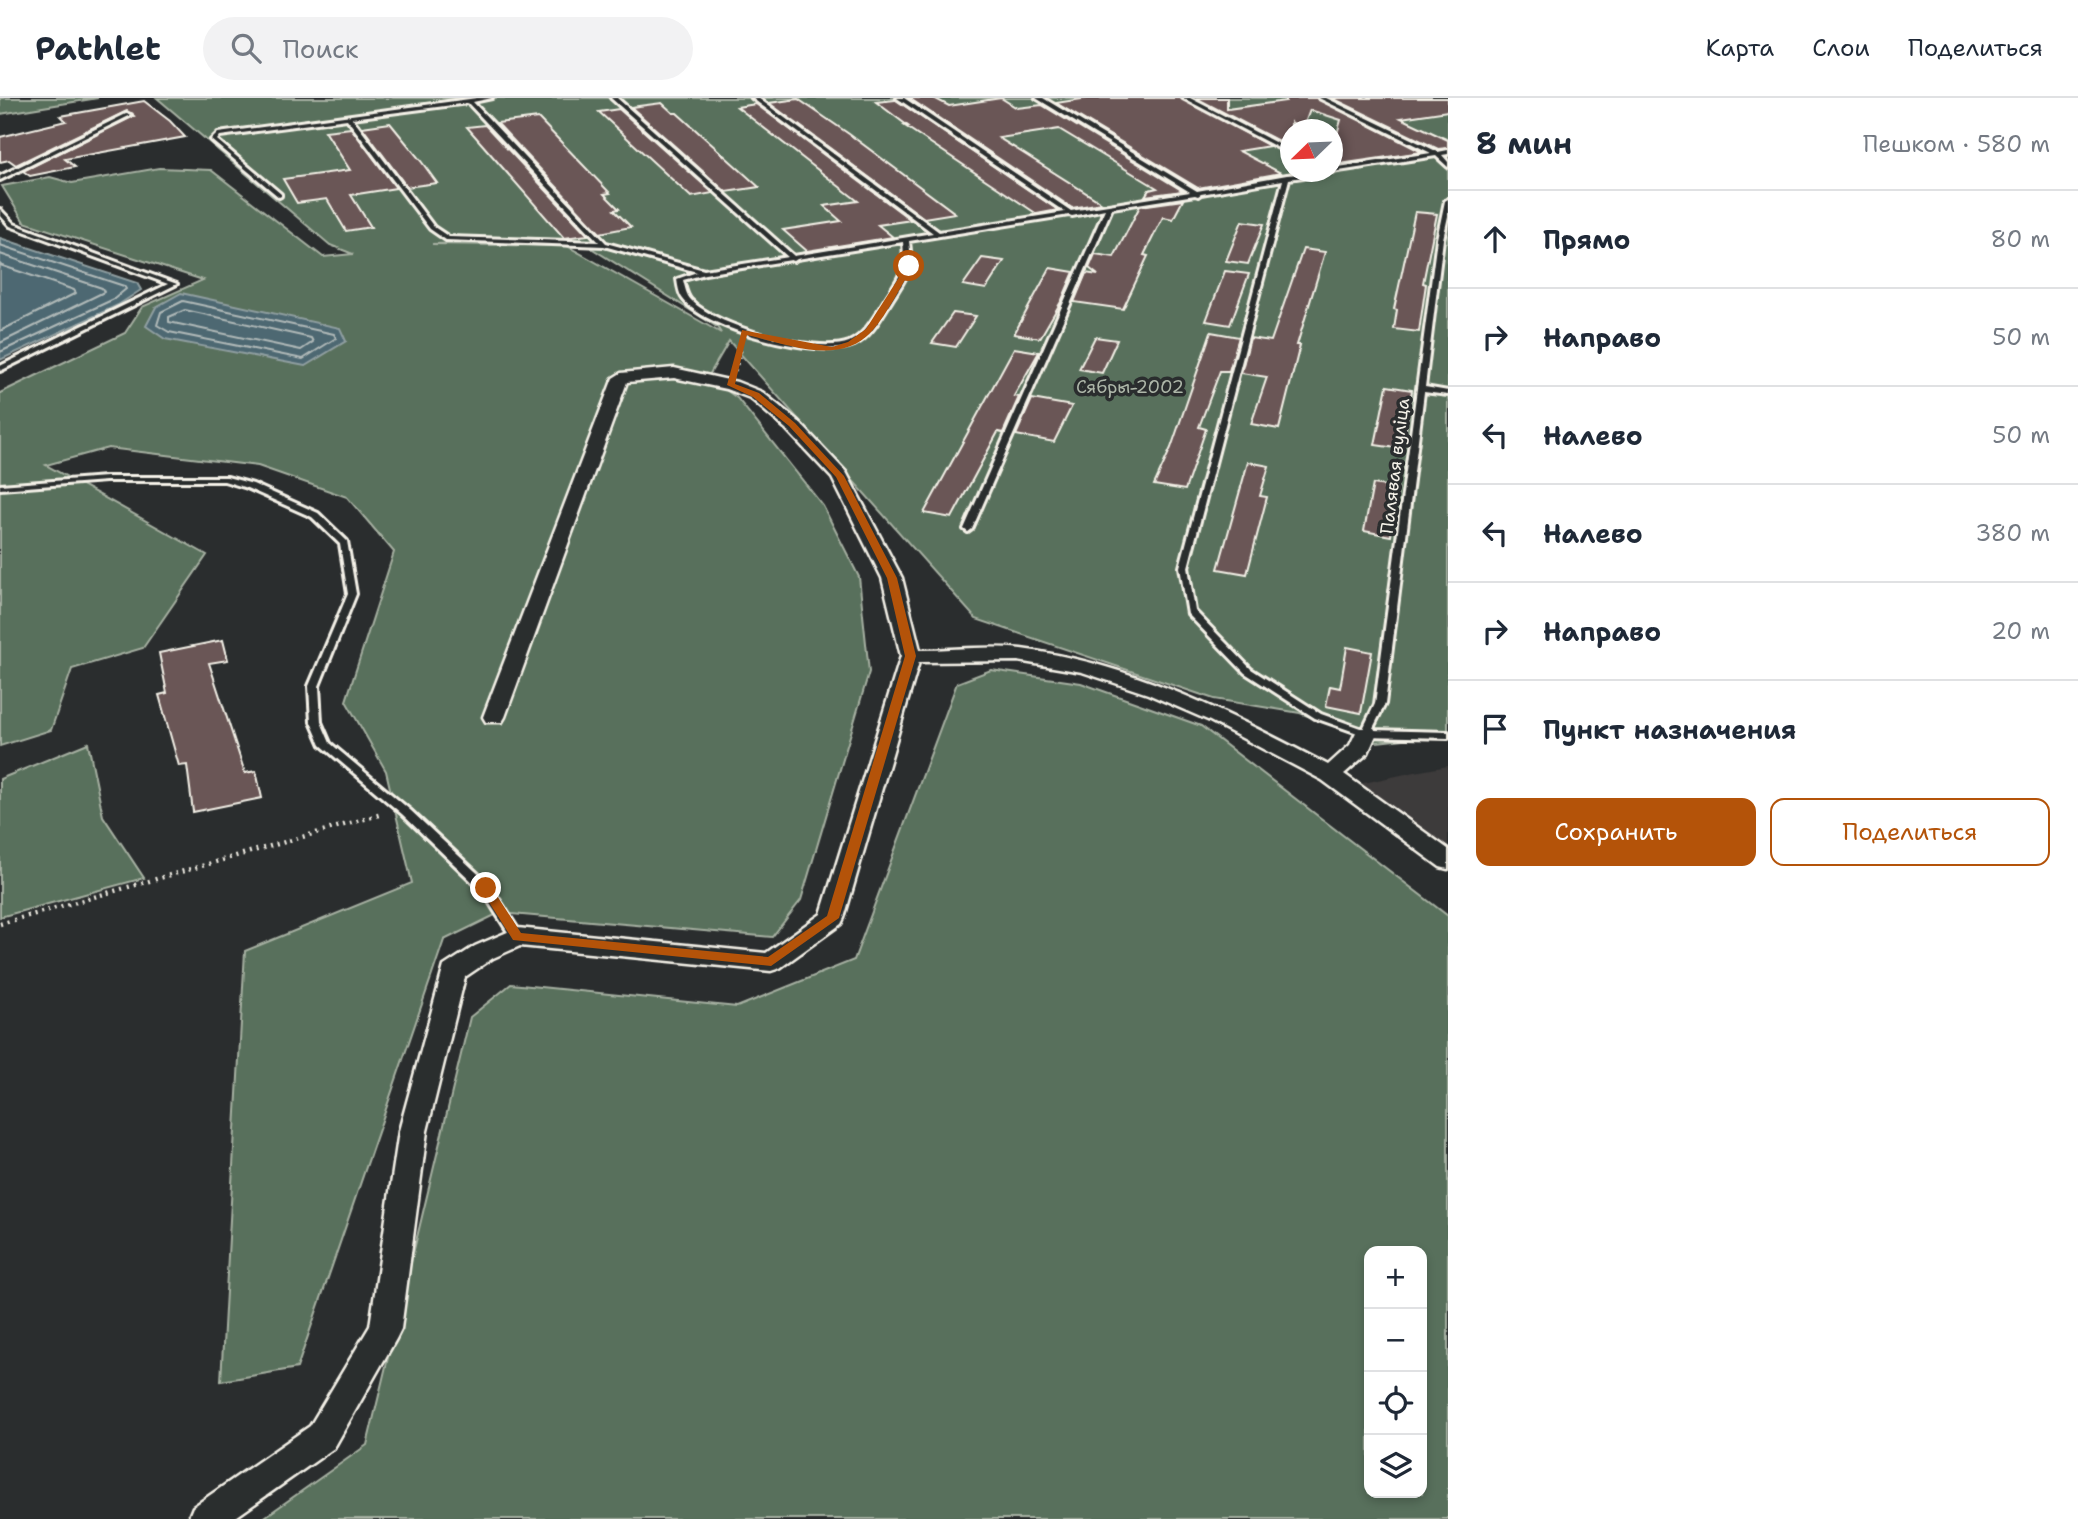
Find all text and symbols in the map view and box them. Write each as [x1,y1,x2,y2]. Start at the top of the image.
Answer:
search box [203,17,693,80]
text: Pathlet [35,26,161,71]
icon: search [227,29,265,67]
text: Поиск [283,31,359,66]
text: Карта [1706,32,1774,64]
text: Слои [1812,32,1870,64]
text: Поделиться [1908,32,2043,64]
north arrow [1280,119,1343,182]
text: 8 мин [1476,123,1572,164]
text: Пешком · 580 m [1863,129,2050,159]
icon: ahead [1476,220,1514,258]
text: Прямо [1543,222,1631,257]
text: 80 m [1991,224,2050,254]
route start [893,250,924,281]
icon: right [1476,318,1514,356]
text: Направо [1543,320,1661,355]
text: 50 m [1992,322,2050,352]
park label: Сябры-2002 [1076,375,1184,399]
street label: Палявая вуліца [1375,397,1415,535]
icon: left [1476,416,1514,454]
text: Налево [1543,418,1643,453]
text: 50 m [1992,420,2050,450]
icon: left [1476,514,1514,552]
text: Налево [1543,516,1643,551]
text: 380 m [1975,518,2050,548]
icon: right [1476,612,1514,650]
text: Направо [1543,614,1661,649]
text: 20 m [1991,616,2050,646]
icon: arrive [1476,710,1514,748]
text: Пункт назначения [1543,712,1796,747]
button: Сохранить [1476,798,1756,866]
button: Поделиться [1770,798,2050,866]
route end [470,872,501,903]
map controls [1364,1246,1427,1498]
button: + [1364,1246,1427,1309]
button: − [1364,1309,1427,1372]
button: locate [1364,1372,1427,1435]
button: layers [1364,1435,1427,1498]

